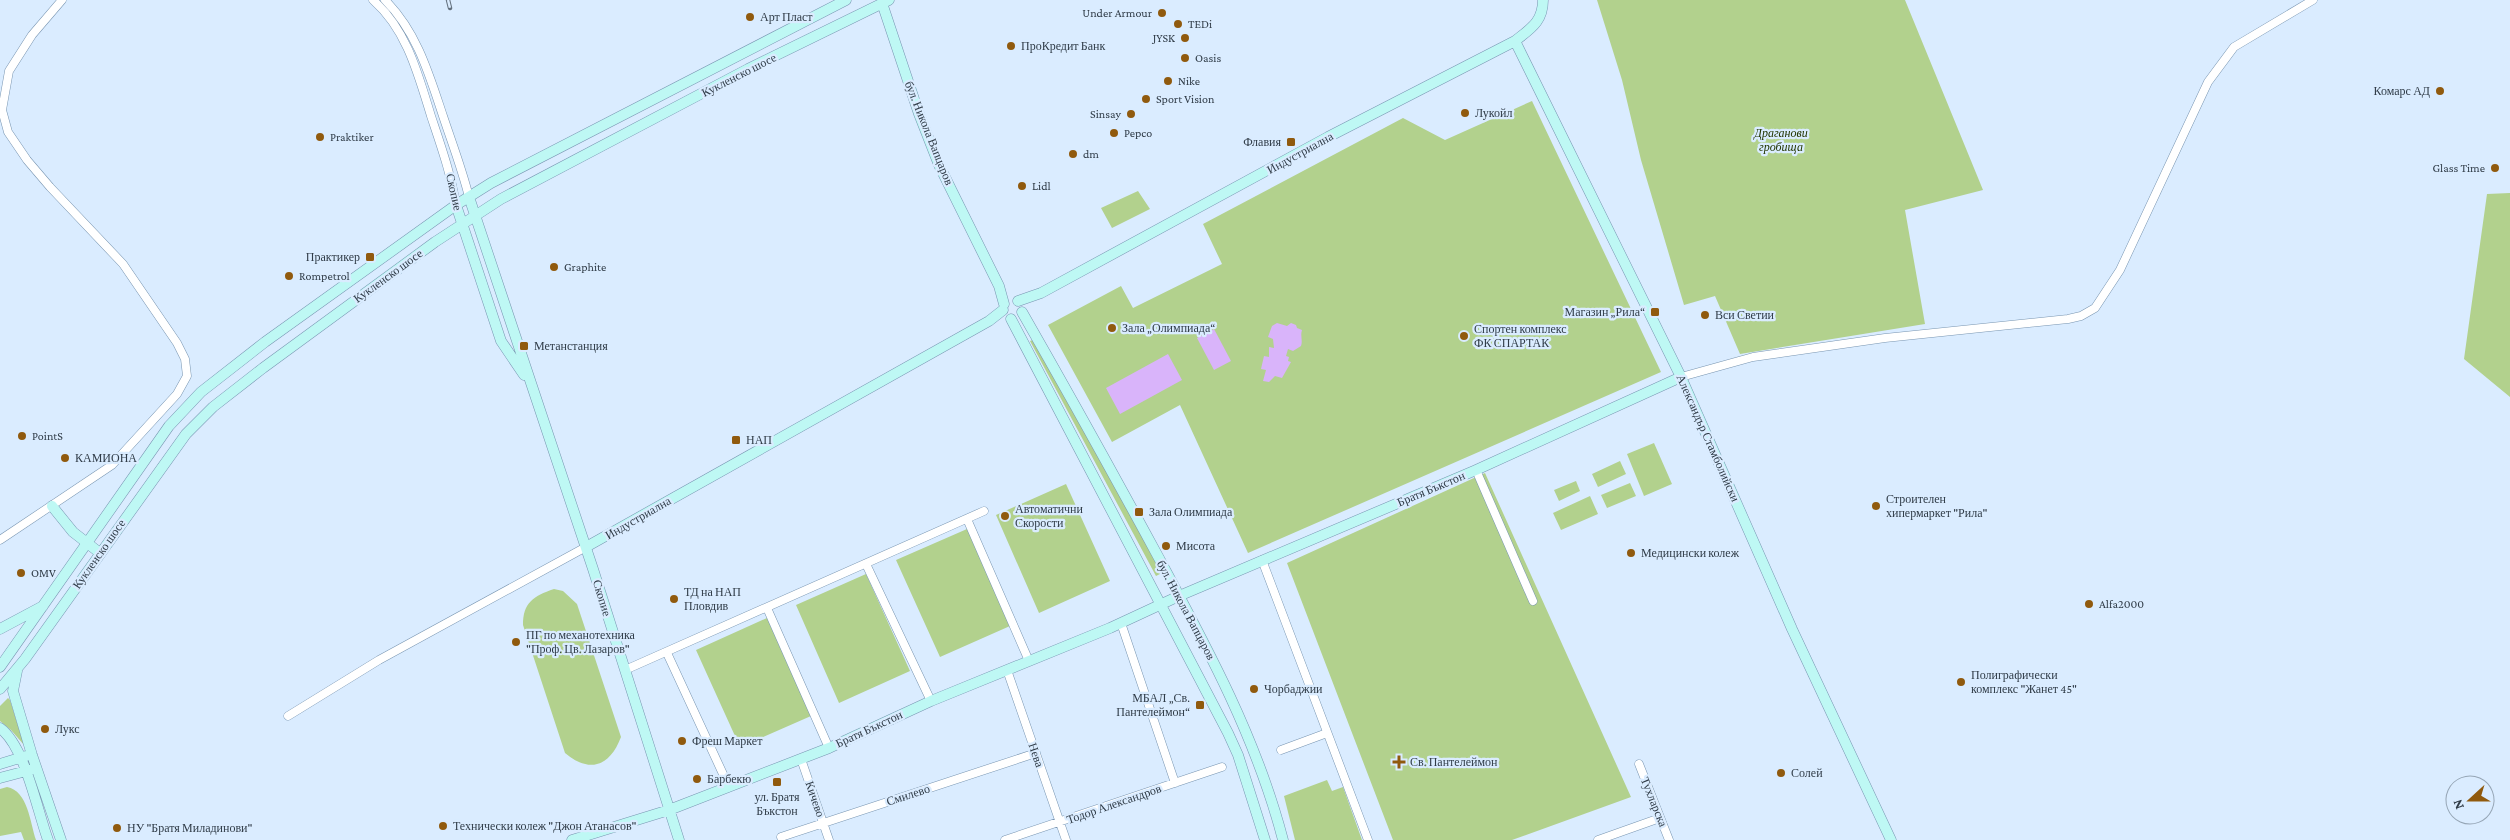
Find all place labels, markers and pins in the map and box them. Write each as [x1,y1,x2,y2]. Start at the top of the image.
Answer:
place label: Under Armour [1082,6,1153,20]
marker: Under Armour [1156,7,1168,19]
place label: Арт Пласт [760,10,813,24]
marker: Арт Пласт [744,11,756,23]
place label: TEDi [1188,17,1212,31]
marker: TEDi [1172,18,1184,30]
place label: JYSK [1152,31,1175,45]
marker: JYSK [1179,32,1191,44]
place label: ПроКредит Банк [1021,39,1105,53]
marker: ПроКредит Банк [1005,40,1017,52]
place label: Oasis [1195,51,1221,65]
marker: Oasis [1179,52,1191,64]
place label: Nike [1178,74,1200,88]
marker: Nike [1162,75,1174,87]
place label: Комарс АД [2374,84,2430,98]
marker: Комарс АД [2434,85,2446,97]
place label: Sport Vision [1156,92,1215,106]
marker: Sport Vision [1140,93,1152,105]
place label: Лукойл [1475,106,1512,120]
place label: Sinsay [1090,107,1121,121]
marker: Лукойл [1459,107,1471,119]
marker: Sinsay [1125,108,1137,120]
place label: Pepco [1124,126,1152,140]
marker: Pepco [1108,127,1120,139]
place label: Praktiker [330,130,374,144]
marker: Praktiker [314,131,326,143]
place label: Флавия [1243,135,1281,149]
marker: Флавия [1285,136,1297,148]
place label: dm [1083,147,1099,161]
marker: dm [1067,148,1079,160]
place label: Glass Time [2432,161,2485,175]
marker: Glass Time [2489,162,2501,174]
place label: Lidl [1032,179,1051,193]
marker: Lidl [1016,180,1028,192]
place label: Практикер [306,250,360,264]
marker: Практикер [364,251,376,263]
place label: Graphite [564,260,606,274]
marker: Graphite [548,261,560,273]
place label: Rompetrol [299,269,350,283]
marker: Rompetrol [283,270,295,282]
place label: Магазин „Рила“ [1565,305,1645,319]
marker: Магазин „Рила“ [1649,306,1661,318]
place label: Вси Светии [1715,308,1775,322]
marker: Вси Светии [1699,309,1711,321]
place label: Зала „Олимпиада“ [1122,321,1215,335]
marker: Зала „Олимпиада“ [1106,322,1118,334]
place label: Спортен комплекс ФК СПАРТАК [1474,322,1567,350]
marker: Спортен комплекс ФК СПАРТАК [1458,330,1470,342]
place label: Метанстанция [534,339,608,353]
marker: Метанстанция [518,340,530,352]
place label: PointS [32,429,63,443]
marker: PointS [16,430,28,442]
place label: НАП [746,433,772,447]
marker: НАП [730,434,742,446]
place label: КАМИОНА [75,451,137,465]
marker: КАМИОНА [59,452,71,464]
place label: Строителен хипермаркет "Рила" [1886,492,1987,520]
marker: Строителен хипермаркет "Рила" [1870,500,1882,512]
place label: Автоматични Скорости [1015,502,1084,530]
place label: Зала Олимпиада [1149,505,1233,519]
marker: Зала Олимпиада [1133,506,1145,518]
marker: Автоматични Скорости [999,510,1011,522]
place label: Мисота [1176,539,1216,553]
marker: Мисота [1160,540,1172,552]
place label: Медицински колеж [1641,546,1740,560]
marker: Медицински колеж [1625,547,1637,559]
place label: OMV [31,566,56,580]
marker: OMV [15,567,27,579]
place label: ТД на НАП Пловдив [684,585,741,613]
marker: ТД на НАП Пловдив [668,593,680,605]
place label: Alfa2000 [2099,597,2144,611]
marker: Alfa2000 [2083,598,2095,610]
place label: ПГ по механотехника "Проф. Цв. Лазаров" [526,628,636,656]
marker: ПГ по механотехника "Проф. Цв. Лазаров" [510,636,522,648]
place label: Полиграфически комплекс "Жанет 45" [1971,668,2077,696]
marker: Полиграфически комплекс "Жанет 45" [1955,676,1967,688]
place label: Чорбаджии [1264,682,1323,696]
marker: Чорбаджии [1248,683,1260,695]
place label: МБАЛ „Св. Пантелеймон“ [1116,691,1190,719]
marker: МБАЛ „Св. Пантелеймон“ [1194,699,1206,711]
place label: Лукс [55,722,80,736]
marker: Лукс [39,723,51,735]
place label: Фреш Маркет [692,734,763,748]
marker: Фреш Маркет [676,735,688,747]
marker: Св. Пантелеймон [1392,755,1406,769]
place label: Св. Пантелеймон [1410,755,1498,769]
place label: Солей [1791,766,1823,780]
marker: Солей [1775,767,1787,779]
place label: Барбекю [707,772,751,786]
marker: Барбекю [691,773,703,785]
marker: ул. Братя Бъкстон [771,776,783,788]
place label: ул. Братя Бъкстон [755,790,800,818]
place label: Технически колеж "Джон Атанасов" [453,819,637,833]
marker: Технически колеж "Джон Атанасов" [437,820,449,832]
place label: НУ "Братя Миладинови" [127,821,253,835]
marker: НУ "Братя Миладинови" [111,822,123,834]

